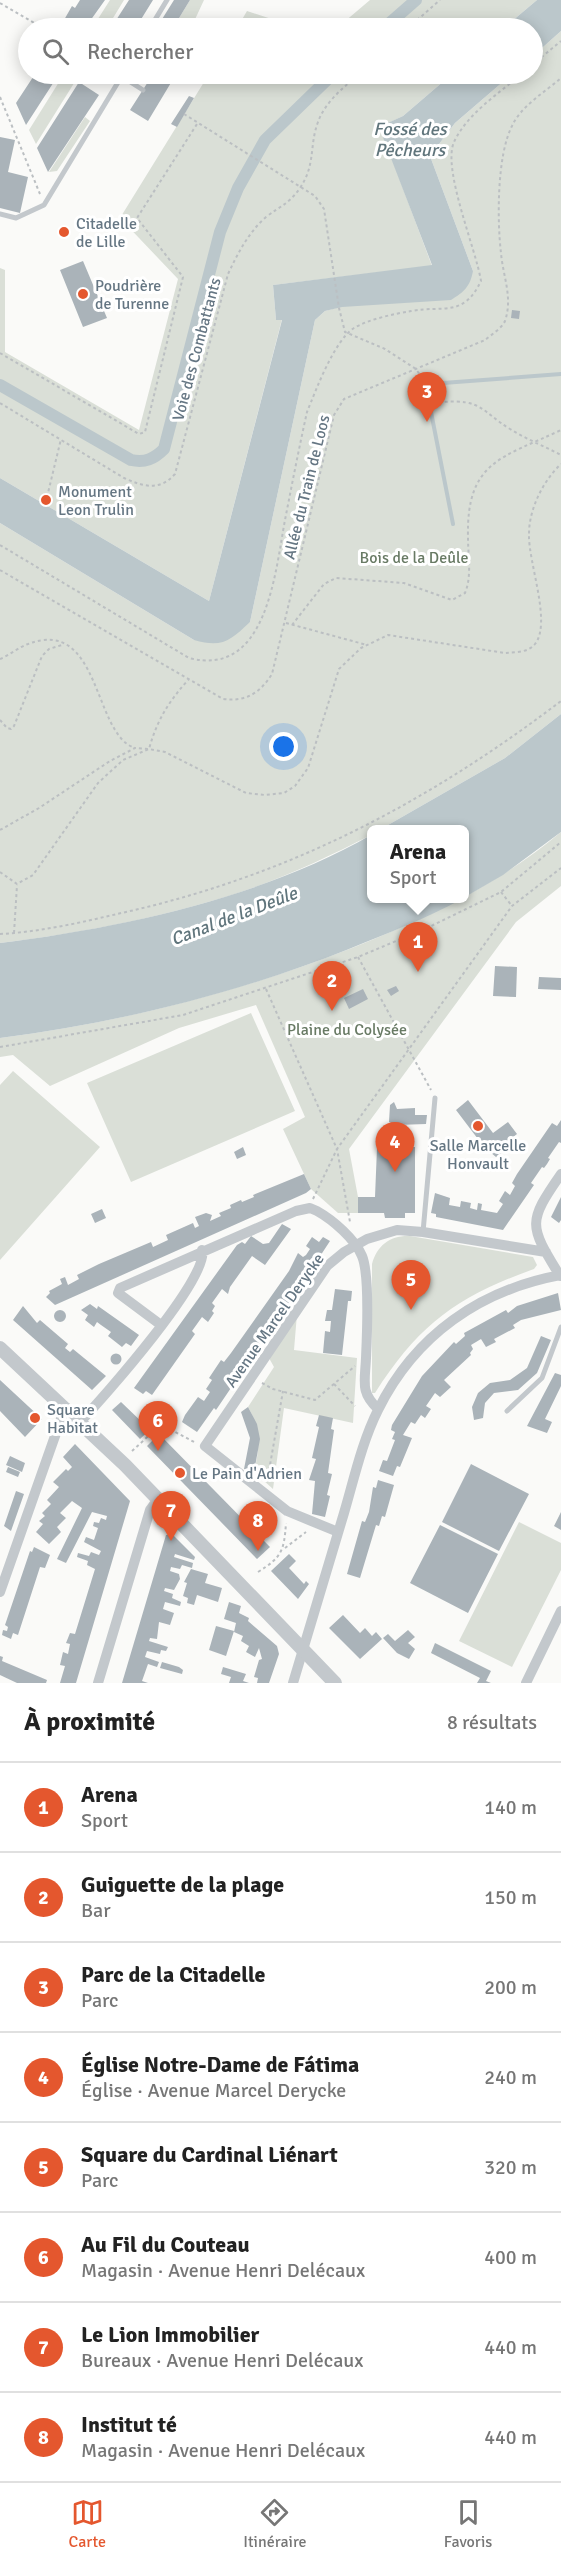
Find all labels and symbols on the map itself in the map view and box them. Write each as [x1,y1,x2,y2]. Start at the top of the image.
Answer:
water label: Fossé des Pêcheurs [373,118,449,161]
place label: Citadelle de Lille [76,214,137,252]
marker: Citadelle de Lille [57,225,71,239]
place label: Poudrière de Turenne [95,276,169,314]
street label: Voie des Combattants [168,276,226,423]
marker: Poudrière de Turenne [76,287,90,301]
pin: 3 [408,372,446,422]
street label: Allée du Train de Loos [279,413,335,562]
place label: Monument Leon Trulin [58,482,134,520]
marker: Monument Leon Trulin [39,493,53,507]
park label: Bois de la Deûle [360,548,468,568]
your location [269,732,298,761]
water label: Canal de la Deûle [168,881,301,950]
pin: 1 [398,922,438,972]
pin: 2 [312,962,352,1011]
park label: Plaine du Colysée [287,1020,407,1040]
marker: Salle Marcelle Honvault [471,1119,485,1133]
pin: 4 [376,1122,414,1172]
place label: Salle Marcelle Honvault [430,1136,526,1174]
street label: Avenue Marcel Derycke [221,1250,329,1391]
pin: 5 [392,1260,430,1310]
place label: Square Habitat [47,1400,98,1438]
pin: 6 [138,1402,178,1451]
marker: Square Habitat [28,1411,42,1425]
place label: Le Pain d'Adrien [192,1464,302,1484]
marker: Le Pain d'Adrien [173,1466,187,1480]
pin: 7 [152,1492,190,1541]
pin: 8 [238,1502,278,1551]

